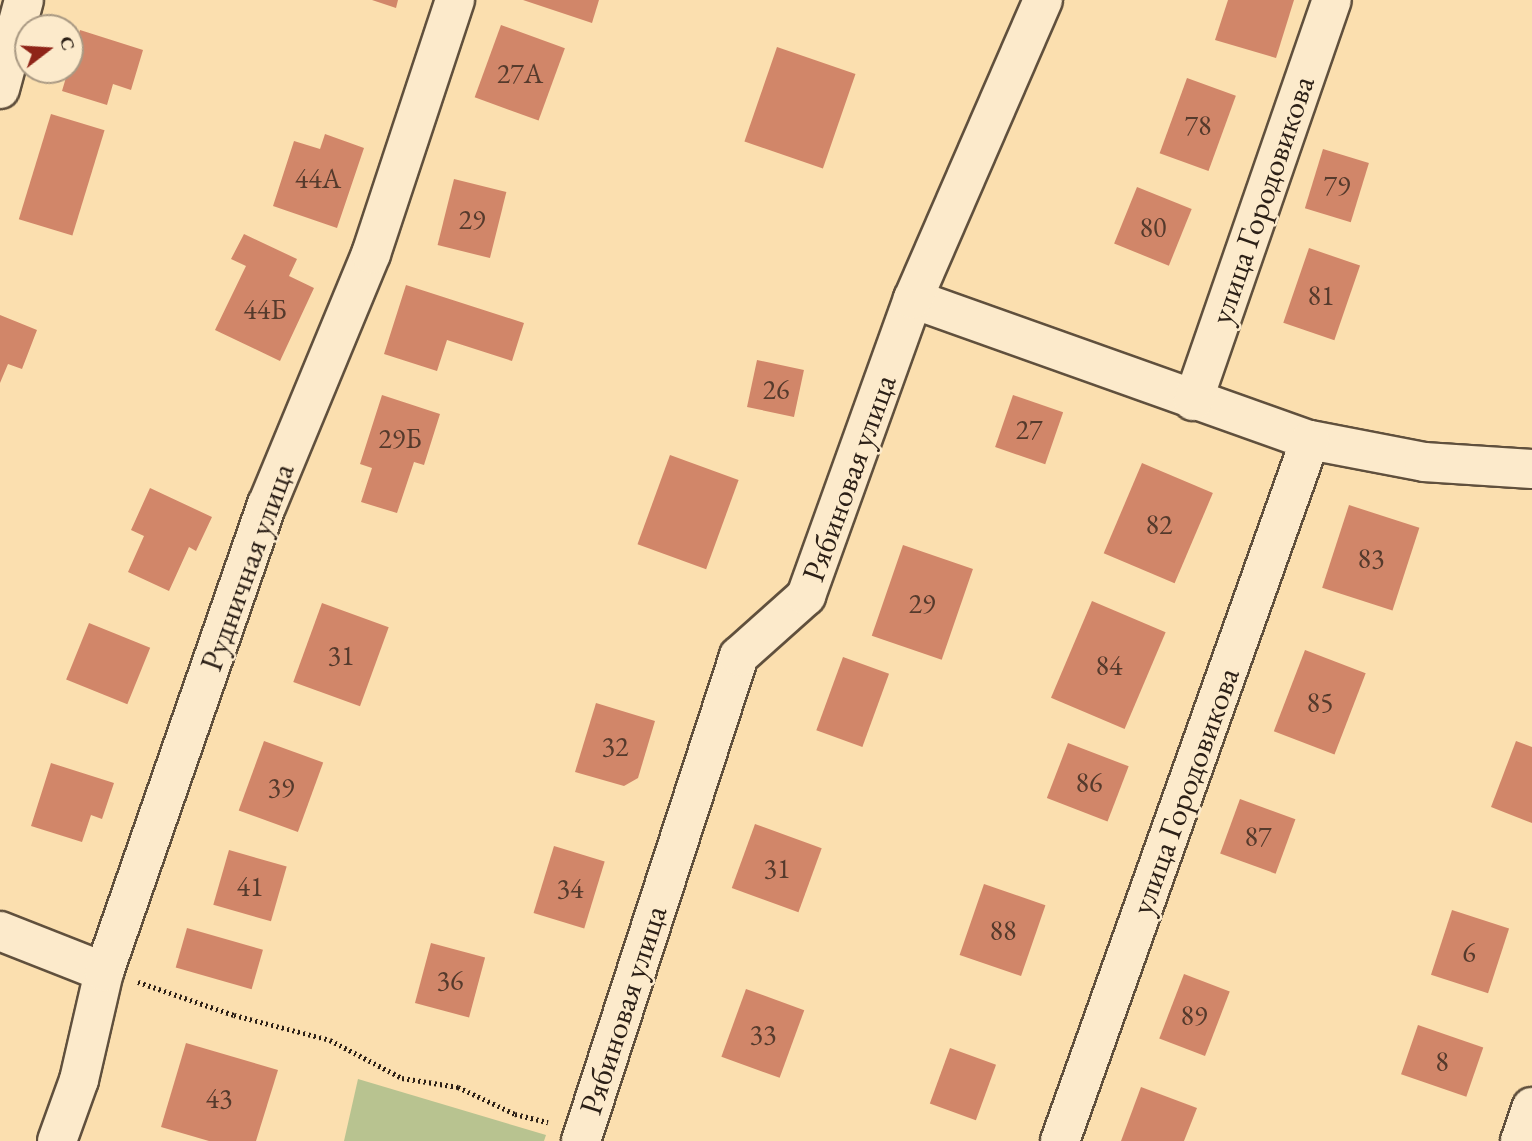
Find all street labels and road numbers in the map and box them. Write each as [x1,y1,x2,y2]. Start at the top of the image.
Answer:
street label: улица Городовикова [1202,71,1322,329]
street label: Рябиновая улица [794,369,904,587]
street label: Рудничная улица [192,458,302,676]
street label: улица Городовикова [1123,662,1247,920]
street label: Рябиновая улица [571,901,675,1119]

